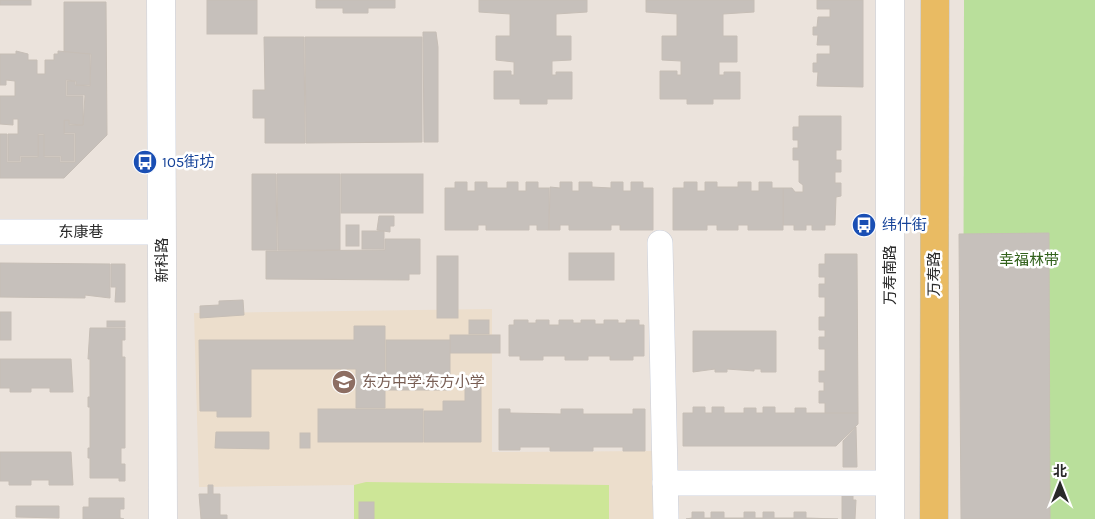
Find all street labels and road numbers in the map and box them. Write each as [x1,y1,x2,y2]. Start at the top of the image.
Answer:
street label: 东康巷 [58,223,104,241]
street label: 新科路 [153,237,171,283]
street label: 万寿南路 [881,245,899,305]
street label: 万寿路 [925,251,943,297]

